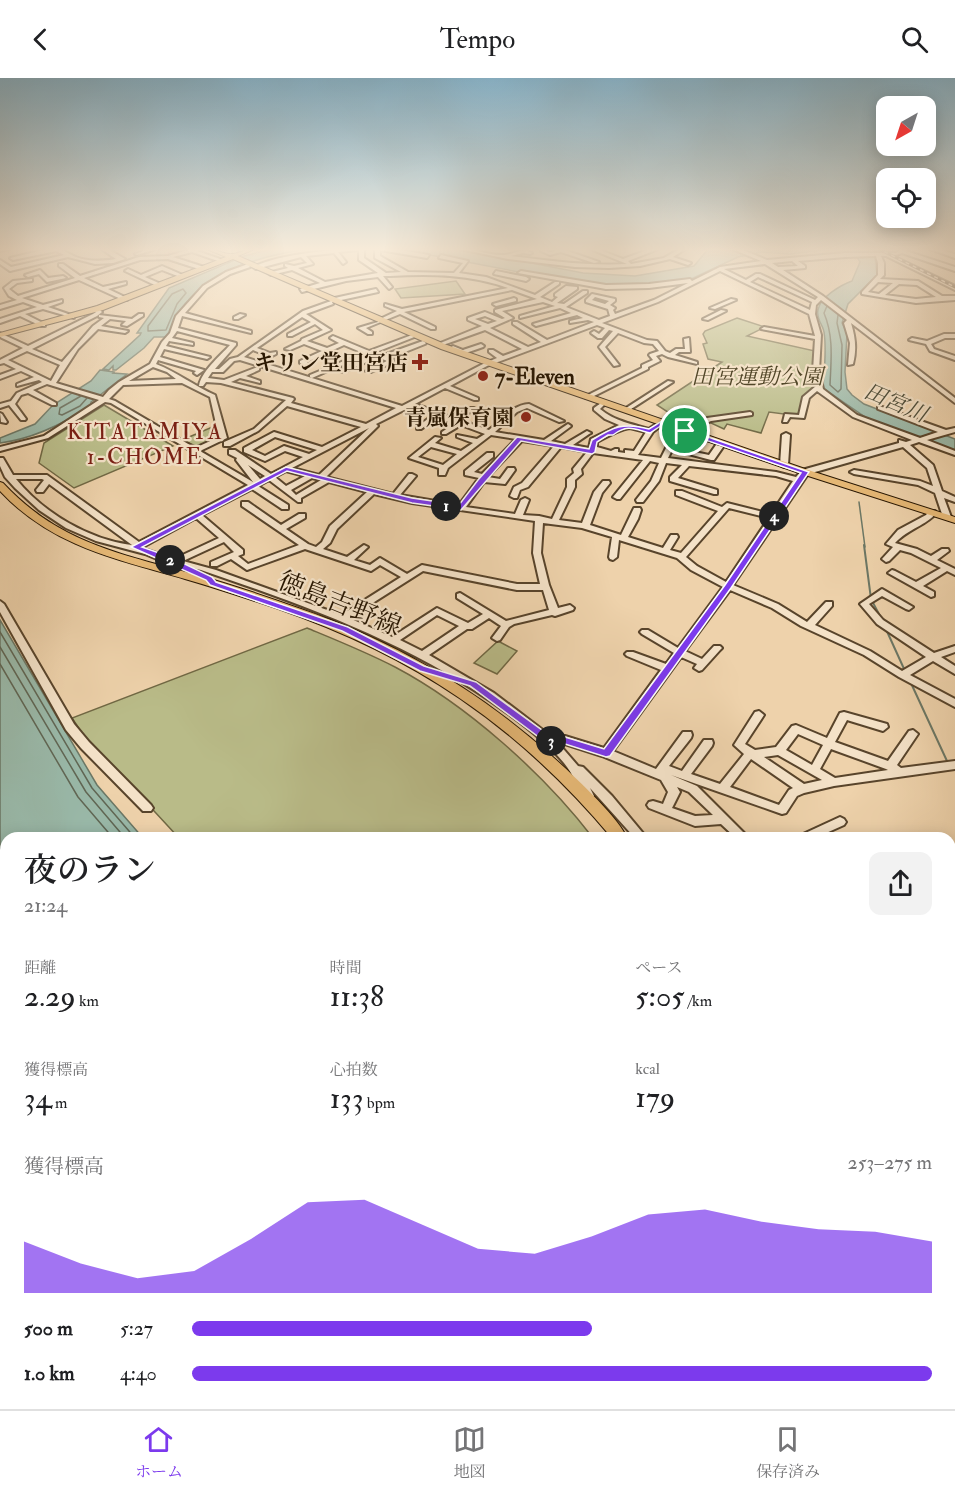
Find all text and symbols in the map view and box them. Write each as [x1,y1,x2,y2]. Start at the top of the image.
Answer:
icon: back [24,23,57,56]
text: Tempo [440,23,515,56]
icon: search [898,23,931,56]
north arrow [876,96,936,156]
map controls [876,96,936,228]
button: locate [876,168,936,228]
place label: キリン堂田宮店 [254,349,408,377]
marker: キリン堂田宮店 [413,355,427,369]
place label: 7-Eleven [495,363,575,391]
park label: 田宮運動公園 [691,363,826,391]
marker: 7-Eleven [476,369,490,383]
water label: 田宮川 [860,377,933,429]
place label: 青嵐保育園 [404,404,514,432]
pin [659,405,710,456]
marker: 青嵐保育園 [519,410,533,424]
icon: arrive [668,414,701,447]
district label: KITATAMIYA 1-CHOME [67,418,223,471]
pin: 1 [431,491,461,521]
text: 1 [443,496,449,516]
pin: 4 [759,501,789,531]
text: 4 [770,506,778,526]
pin: 2 [155,545,185,575]
text: 2 [166,550,174,570]
street label: 徳島吉野線 [273,565,406,643]
pin: 3 [536,726,566,756]
text: 3 [548,731,554,751]
text: 夜のラン [24,850,156,891]
button: share [869,852,932,915]
text: 21:24 [24,893,67,918]
text: 距離 [24,958,56,978]
text: 時間 [330,958,362,978]
text: ペース [635,958,683,978]
text: 2.29 [24,978,76,1015]
text: 11:38 [330,978,384,1015]
text: 5:05 [635,978,685,1015]
text: km [76,991,99,1011]
text: /km [685,991,712,1011]
text: kcal [635,1059,660,1079]
text: 獲得標高 [24,1060,88,1080]
text: 心拍数 [330,1060,378,1080]
text: 179 [635,1079,675,1116]
text: 34 [24,1080,52,1117]
text: 133 [330,1080,363,1117]
text: m [52,1093,67,1113]
text: bpm [363,1093,395,1113]
text: 253–275 m [848,1150,932,1175]
text: 獲得標高 [24,1154,104,1179]
text: 500 m [24,1316,73,1341]
text: 5:27 [120,1316,153,1341]
text: 1.0 km [24,1361,75,1386]
text: 4:40 [120,1361,157,1386]
tab: ホーム [135,1423,183,1482]
tab: 地図 [453,1423,486,1482]
tab: 保存済み [756,1423,820,1482]

